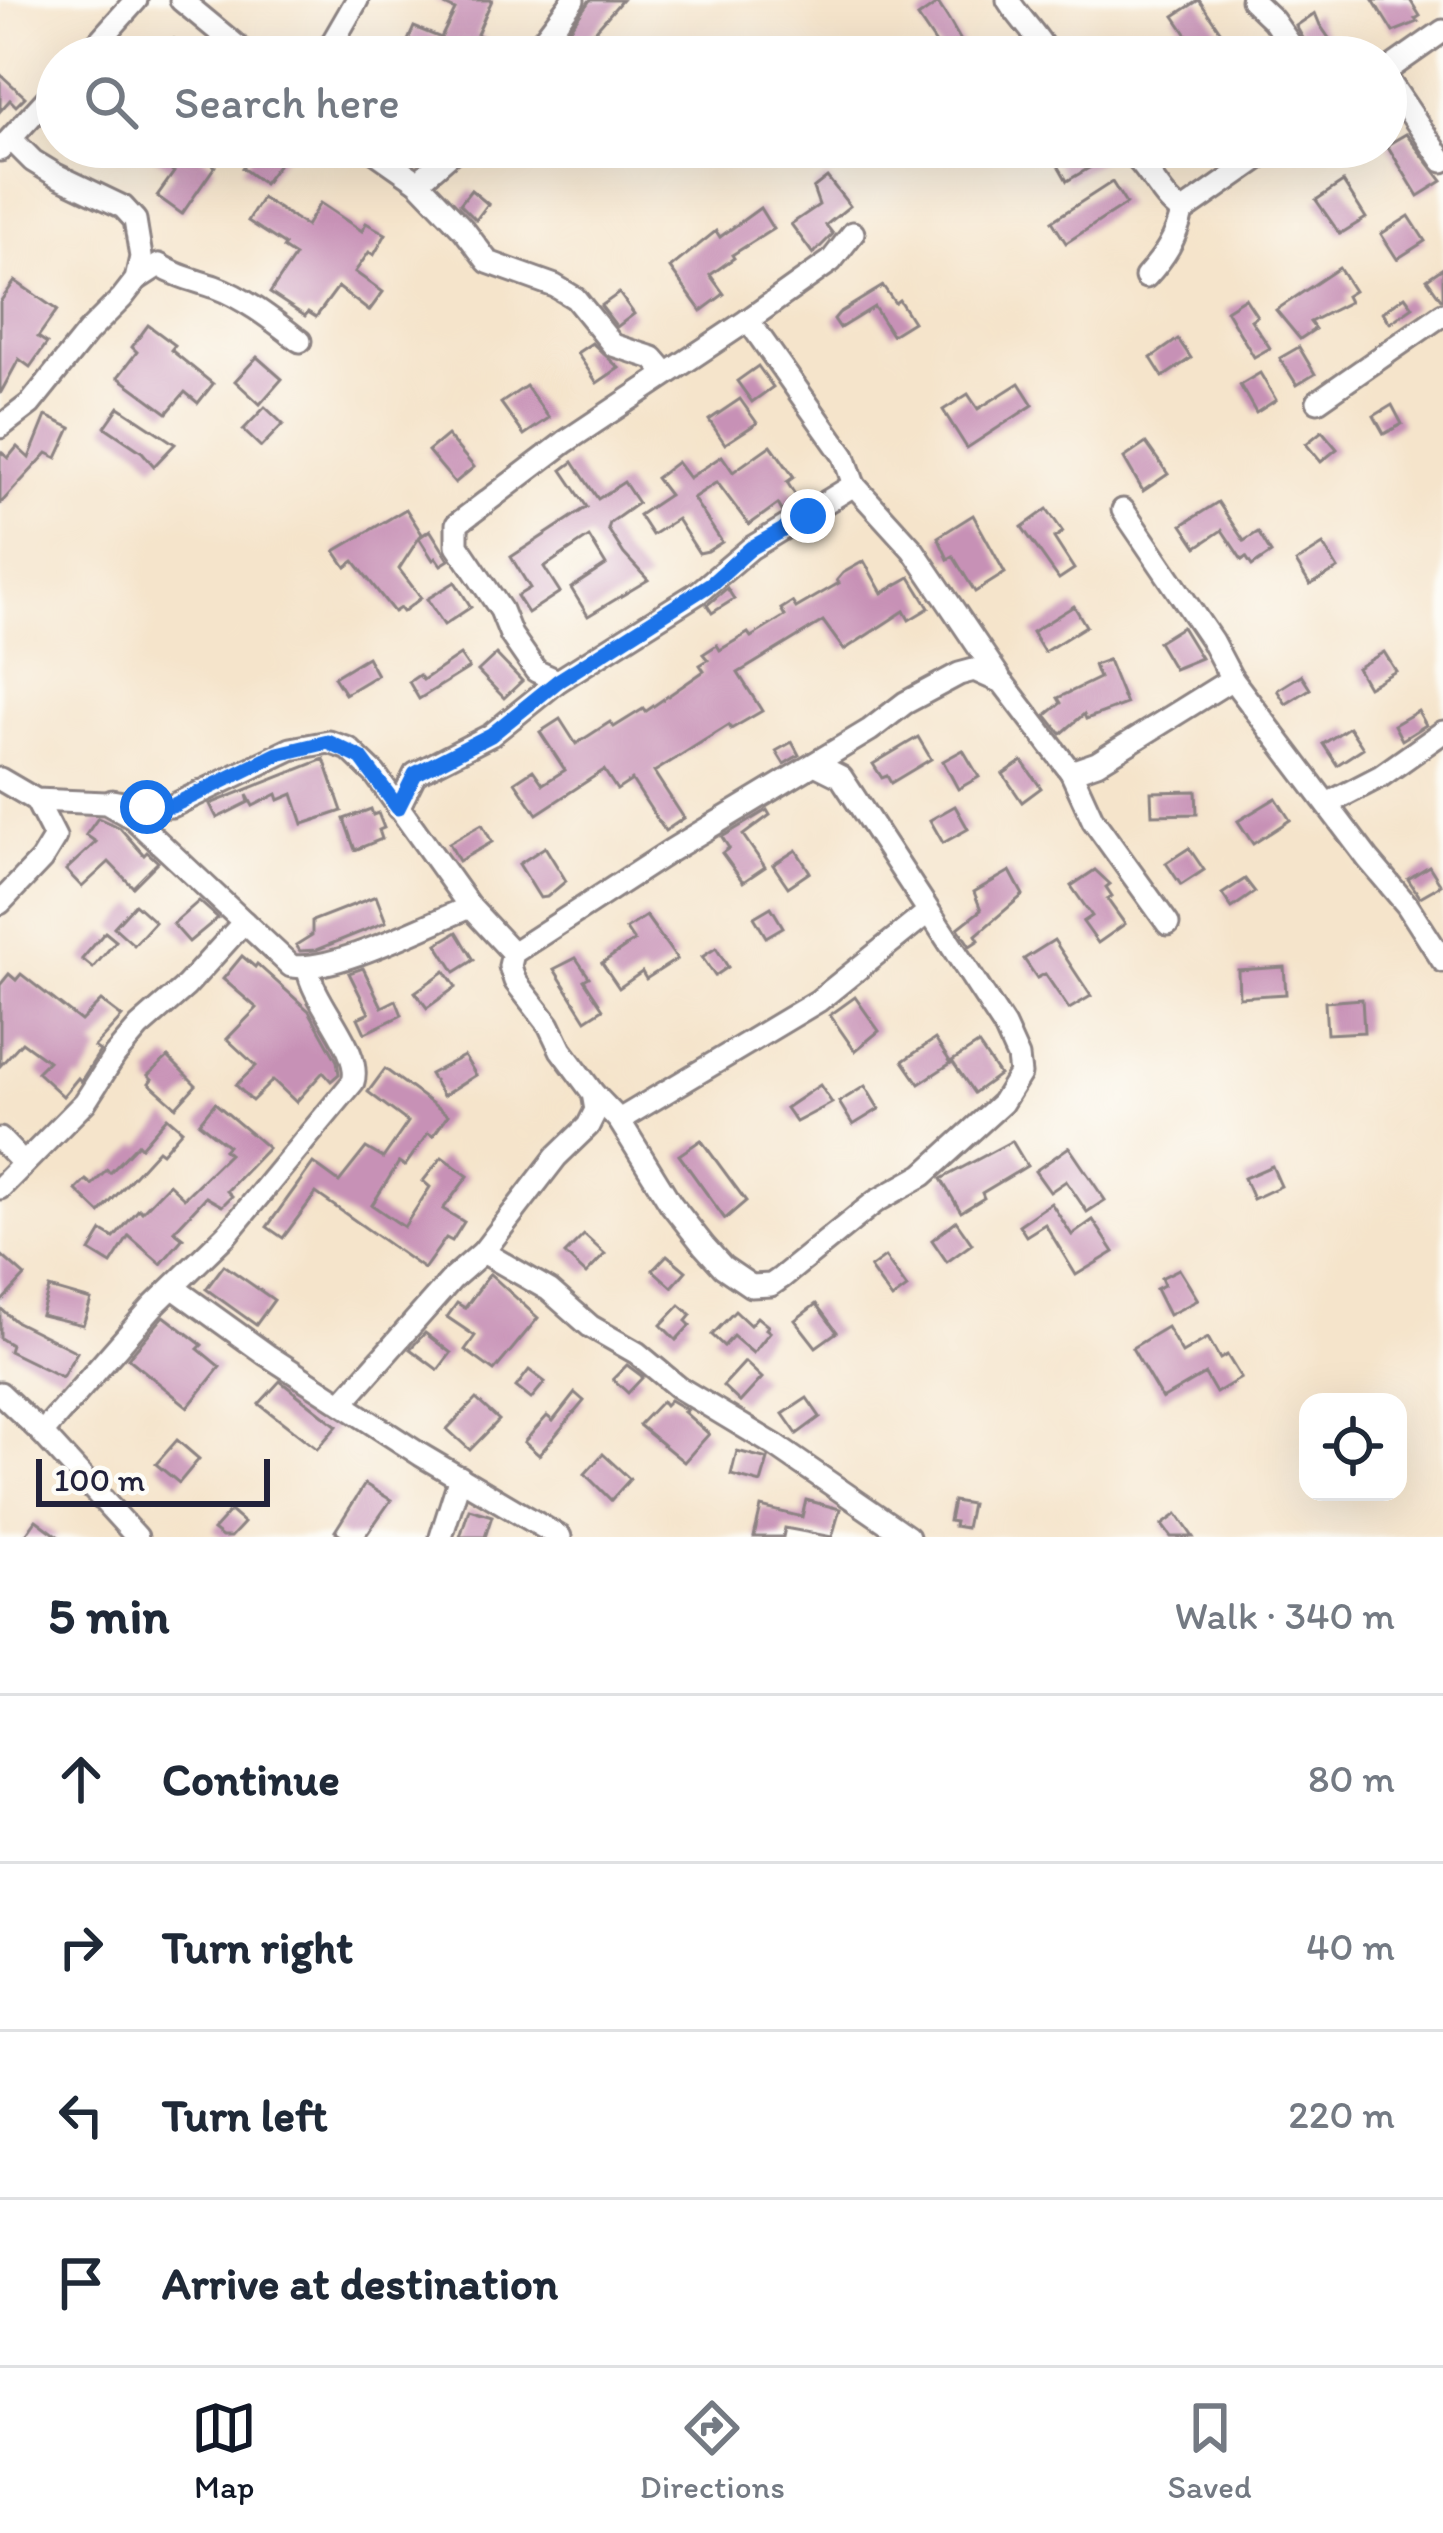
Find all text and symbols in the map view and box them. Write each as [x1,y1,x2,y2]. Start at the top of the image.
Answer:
search box [36,36,1407,168]
icon: search [78,69,144,135]
text: Search here [174,75,400,129]
route end [781,489,835,543]
route start [120,780,174,834]
map controls [1299,1393,1407,1501]
button: locate [1299,1393,1407,1501]
scale bar [36,1453,270,1506]
text: 100 m [54,1460,145,1499]
text: 5 min [48,1585,169,1646]
text: Walk · 340 m [1175,1592,1395,1639]
icon: ahead [48,1746,114,1812]
text: Continue [162,1752,340,1806]
text: 80 m [1308,1755,1395,1802]
icon: right [48,1914,114,1980]
text: Turn right [162,1920,353,1974]
text: 40 m [1306,1923,1395,1970]
icon: left [48,2082,114,2148]
text: Turn left [162,2088,328,2142]
text: 220 m [1288,2091,1395,2138]
icon: arrive [48,2250,114,2316]
text: Arrive at destination [162,2256,558,2310]
tab: Map [191,2395,257,2506]
tab: Directions [640,2395,785,2506]
tab: Saved [1168,2395,1252,2506]

